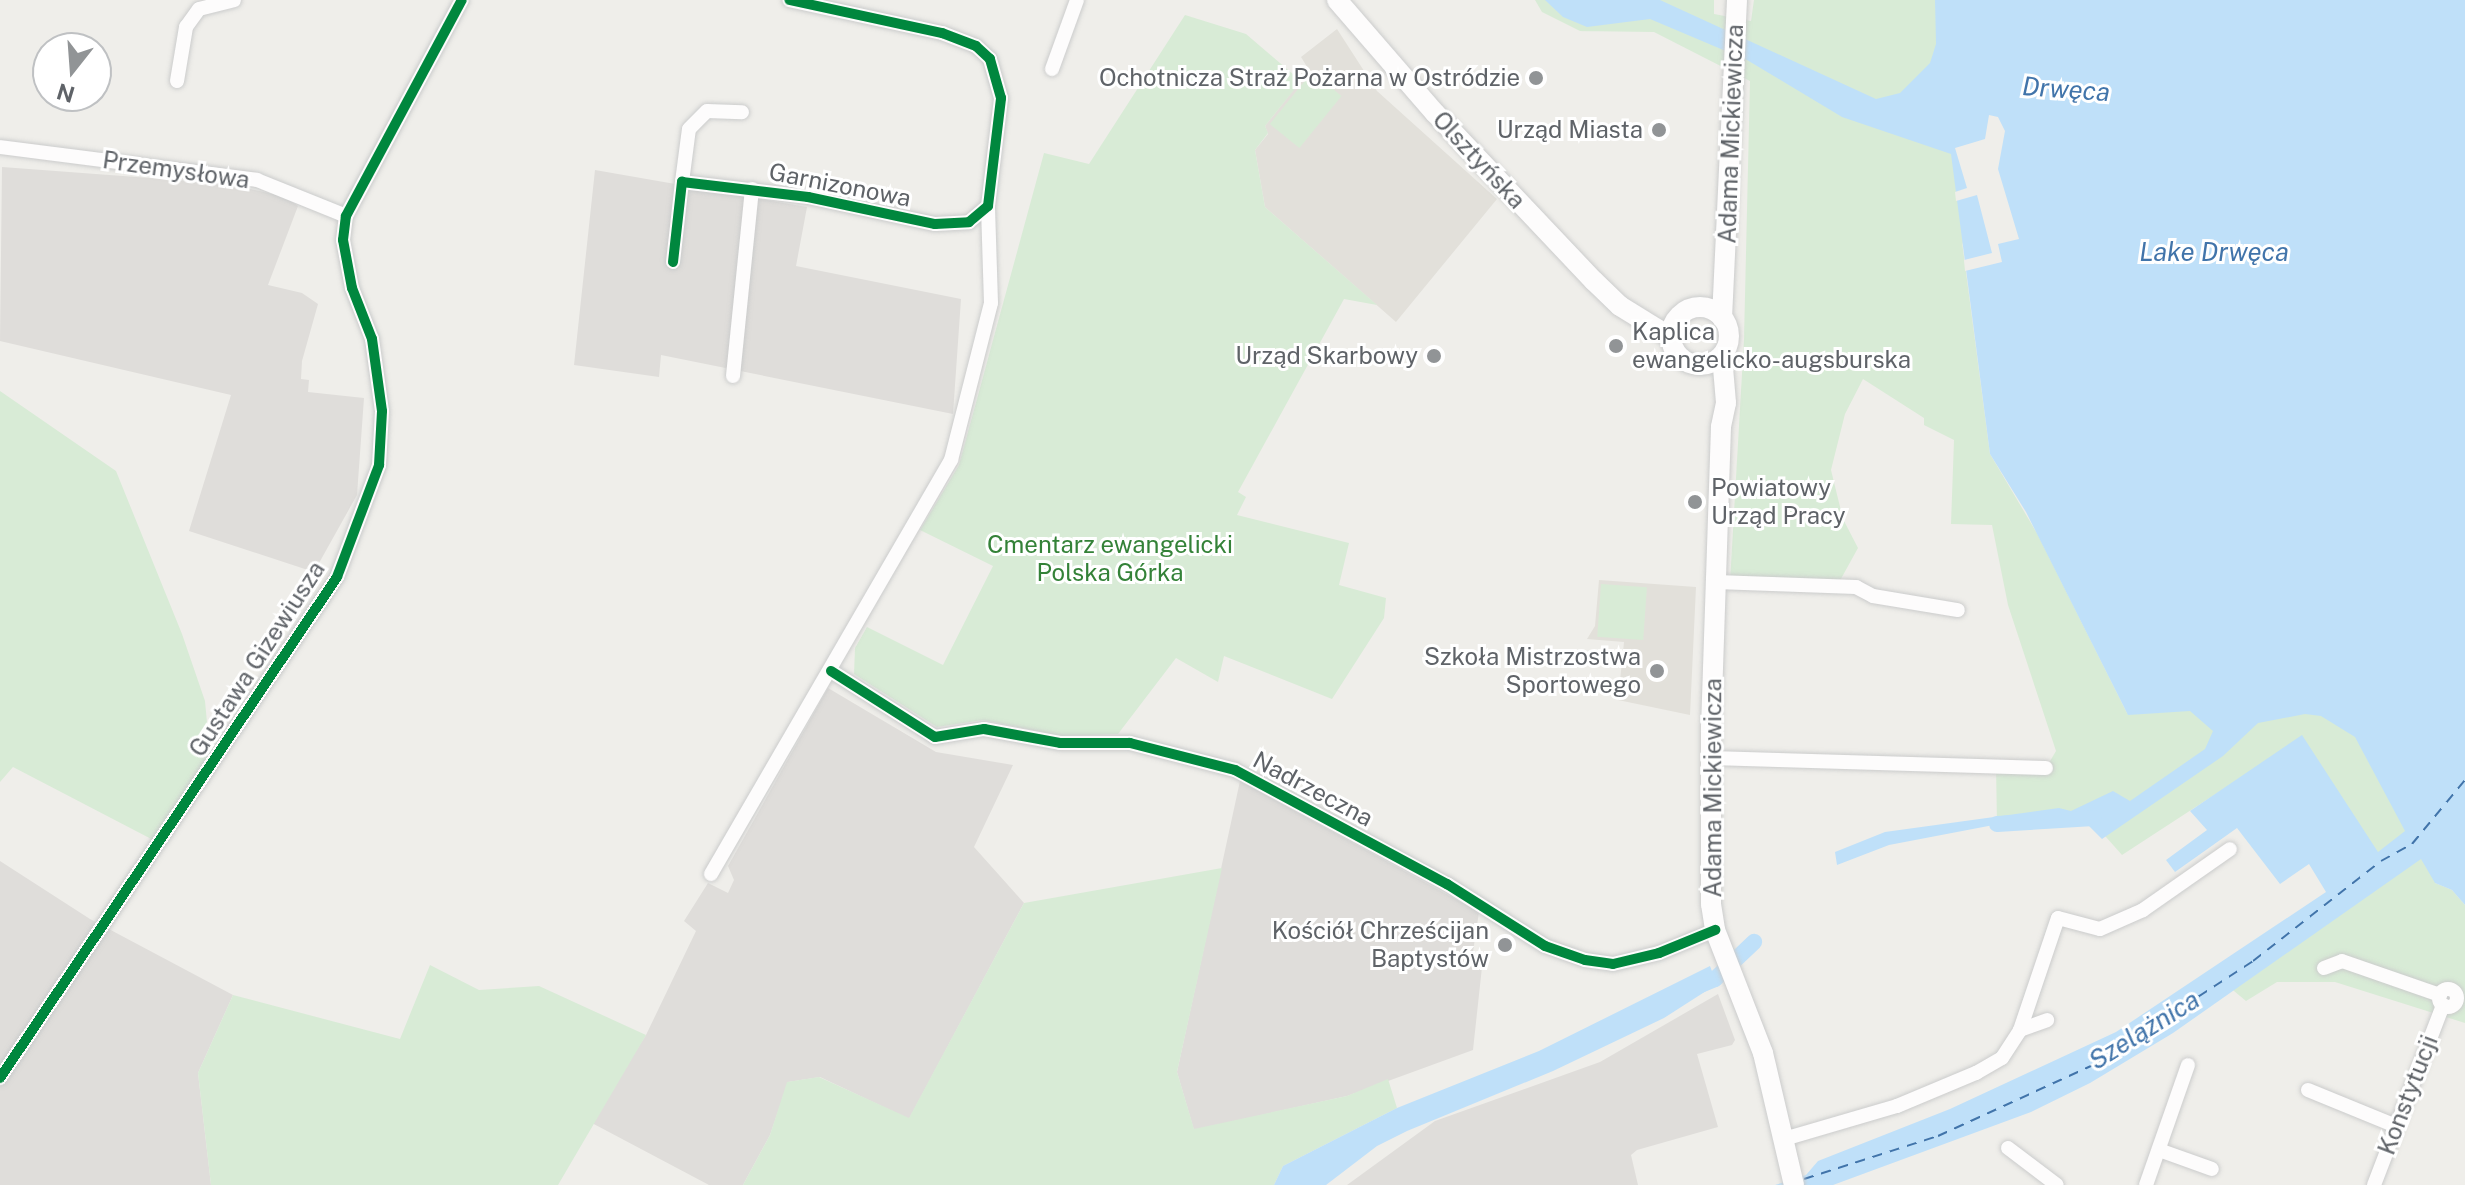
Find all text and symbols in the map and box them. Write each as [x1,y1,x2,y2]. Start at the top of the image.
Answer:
street label: Adama Mickiewicza [1713,24,1749,244]
north arrow [32,32,112,112]
place label: Ochotnicza Straż Pożarna w Ostródzie [1099,64,1520,92]
marker: Ochotnicza Straż Pożarna w Ostródzie [1527,69,1545,87]
water label: Drwęca [2021,70,2111,108]
text: N [54,78,78,108]
street label: Olsztyńska [1427,105,1531,215]
place label: Urząd Miasta [1497,116,1643,144]
marker: Urząd Miasta [1650,121,1668,139]
street label: Przemysłowa [101,145,251,195]
street label: Garnizonowa [767,157,913,213]
water label: Lake Drwęca [2139,236,2289,268]
place label: Kaplica ewangelicko-augsburska [1632,318,1911,374]
marker: Kaplica ewangelicko-augsburska [1607,337,1625,355]
place label: Urząd Skarbowy [1235,342,1418,370]
marker: Urząd Skarbowy [1425,347,1443,365]
place label: Powiatowy Urząd Pracy [1711,474,1846,530]
marker: Powiatowy Urząd Pracy [1686,493,1704,511]
park label: Cmentarz ewangelicki Polska Górka [987,531,1233,587]
street label: Gustawa Gizewiusza [183,556,331,762]
place label: Szkoła Mistrzostwa Sportowego [1424,643,1641,699]
marker: Szkoła Mistrzostwa Sportowego [1648,662,1666,680]
street label: Adama Mickiewicza [1699,678,1727,898]
street label: Nadrzeczna [1248,745,1378,833]
place label: Kościół Chrześcijan Baptystów [1272,917,1489,973]
marker: Kościół Chrześcijan Baptystów [1496,936,1514,954]
water label: Szelążnica [2083,984,2205,1076]
street label: Konstytucji [2372,1031,2444,1159]

